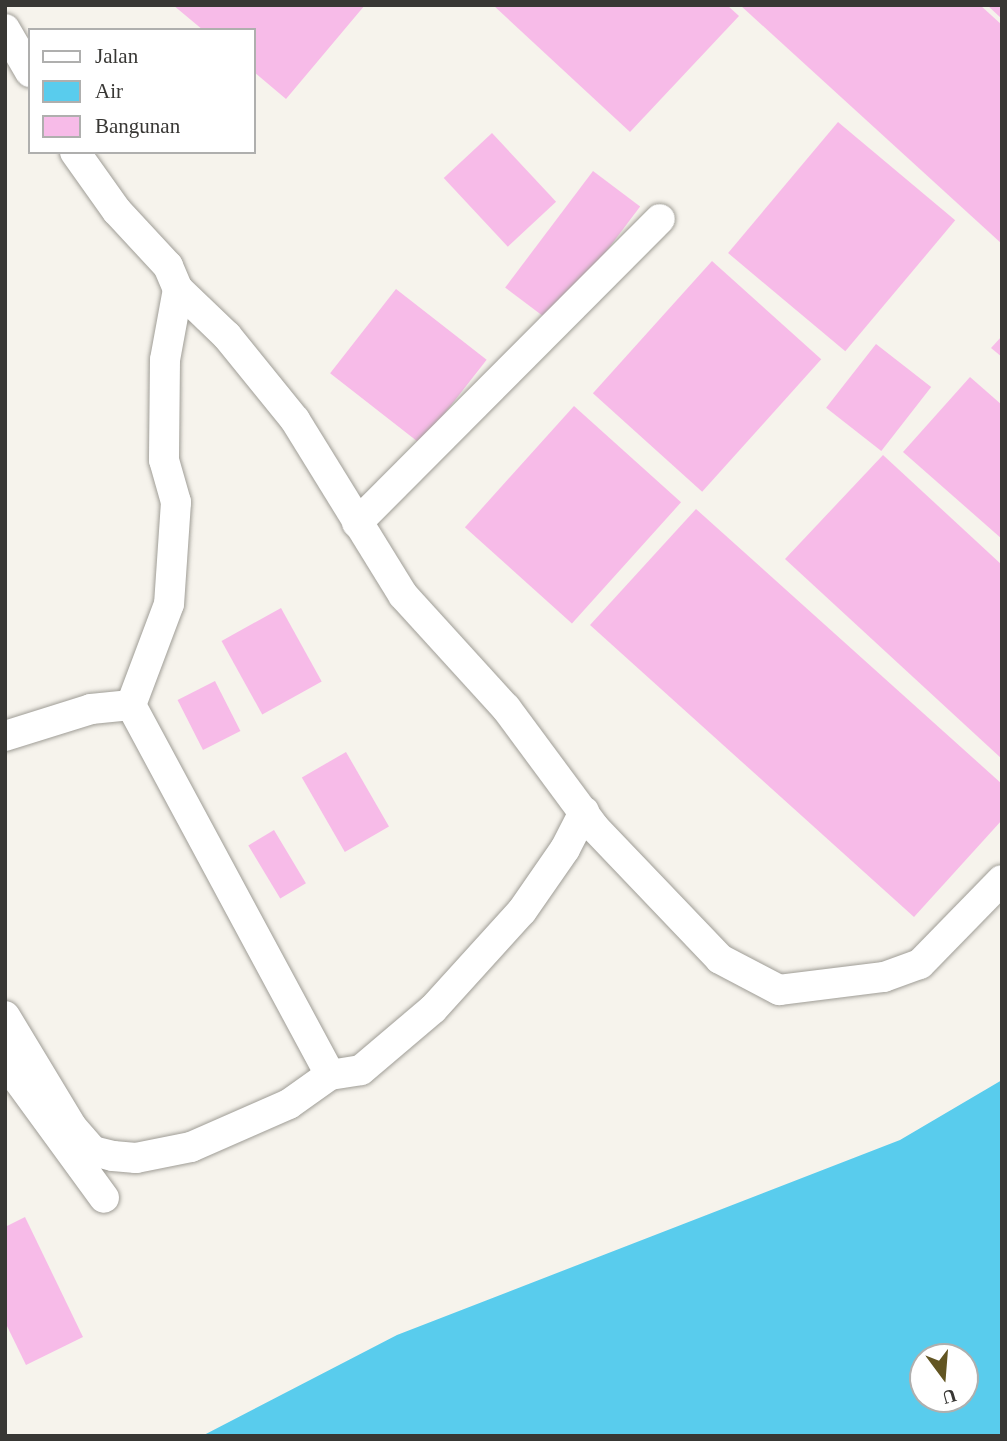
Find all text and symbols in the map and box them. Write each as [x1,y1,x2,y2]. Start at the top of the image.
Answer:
legend [28,28,256,154]
text: Jalan [95,44,138,68]
text: Air [95,79,123,103]
text: Bangunan [95,114,180,138]
north arrow [909,1343,979,1413]
text: U [940,1385,959,1409]

